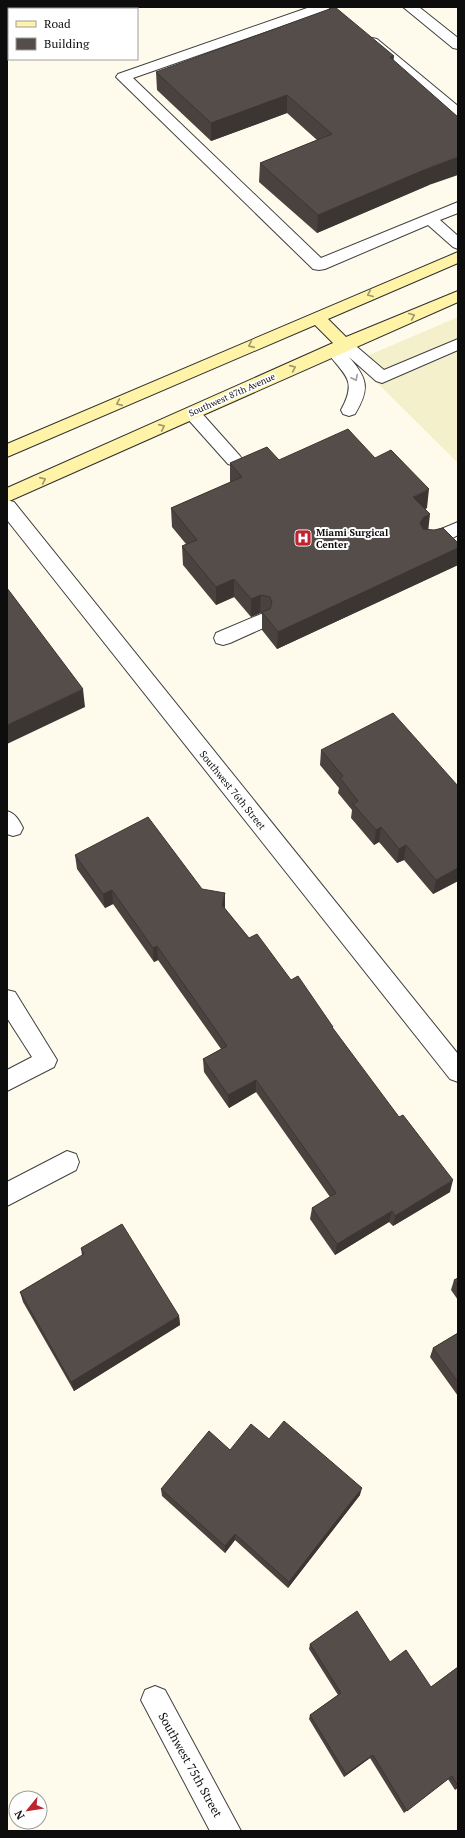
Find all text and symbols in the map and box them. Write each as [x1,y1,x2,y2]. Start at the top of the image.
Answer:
legend [8,8,138,60]
text: Road [44,16,71,31]
text: Building [44,36,90,51]
one-way arrow [367,289,375,297]
one-way arrow [408,313,416,321]
one-way arrow [248,341,255,349]
one-way arrow [289,365,296,373]
street label: Southwest 87th Avenue [187,370,277,419]
one-way arrow [350,374,358,381]
one-way arrow [116,398,123,406]
one-way arrow [157,424,165,432]
one-way arrow [39,476,46,484]
place label: Miami Surgical Center [316,526,389,551]
hospital icon: Miami Surgical Center [293,528,313,548]
street label: Southwest 76th Street [197,748,269,833]
street label: Southwest 75th Street [155,1710,226,1820]
north arrow [8,1790,48,1830]
text: N [11,1807,27,1822]

